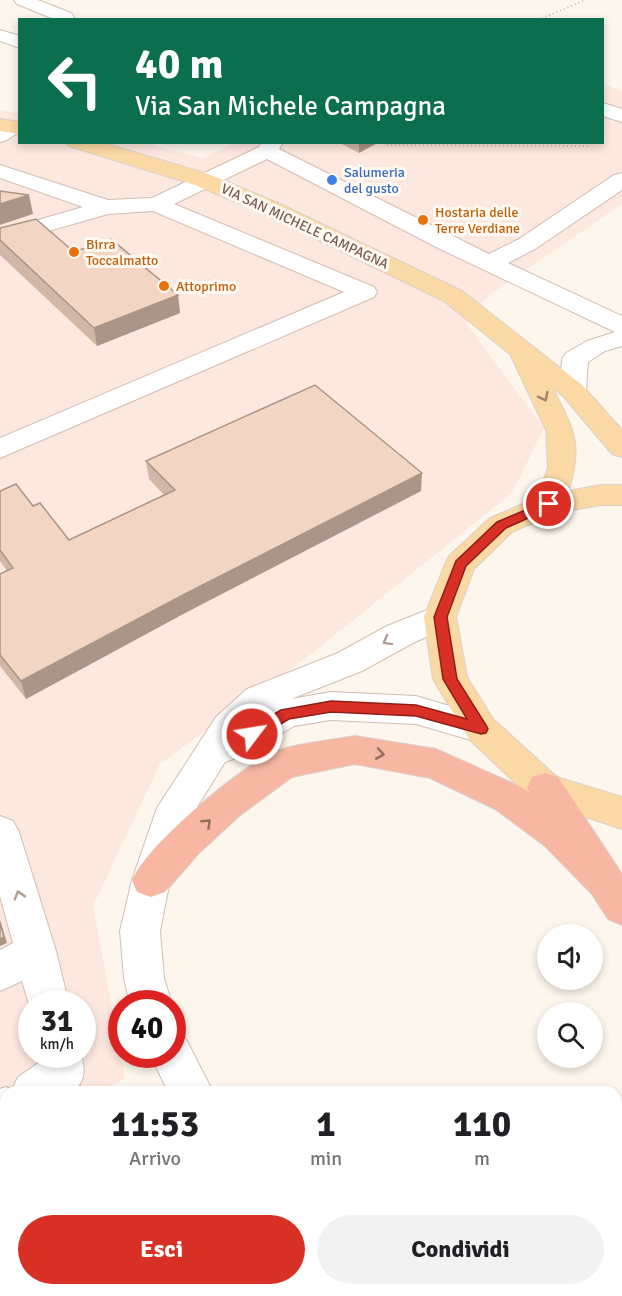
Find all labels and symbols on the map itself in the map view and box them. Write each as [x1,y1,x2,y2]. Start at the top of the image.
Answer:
place label: Salumeria del gusto [344,164,405,197]
marker: Salumeria del gusto [325,173,339,187]
street label: VIA SAN MICHELE CAMPAGNA [218,180,392,273]
place label: Hostaria delle Terre Verdiane [435,204,520,237]
marker: Hostaria delle Terre Verdiane [416,213,430,227]
place label: Birra Toccalmatto [86,236,158,269]
marker: Birra Toccalmatto [67,245,81,259]
place label: Attoprimo [176,278,236,295]
marker: Attoprimo [157,279,171,293]
one-way arrow [536,391,548,402]
pin [523,478,574,529]
one-way arrow [383,634,394,646]
position arrow [220,702,284,766]
one-way arrow [375,748,384,760]
one-way arrow [200,819,210,830]
one-way arrow [14,890,26,901]
speed limit sign: 40 [108,990,186,1068]

